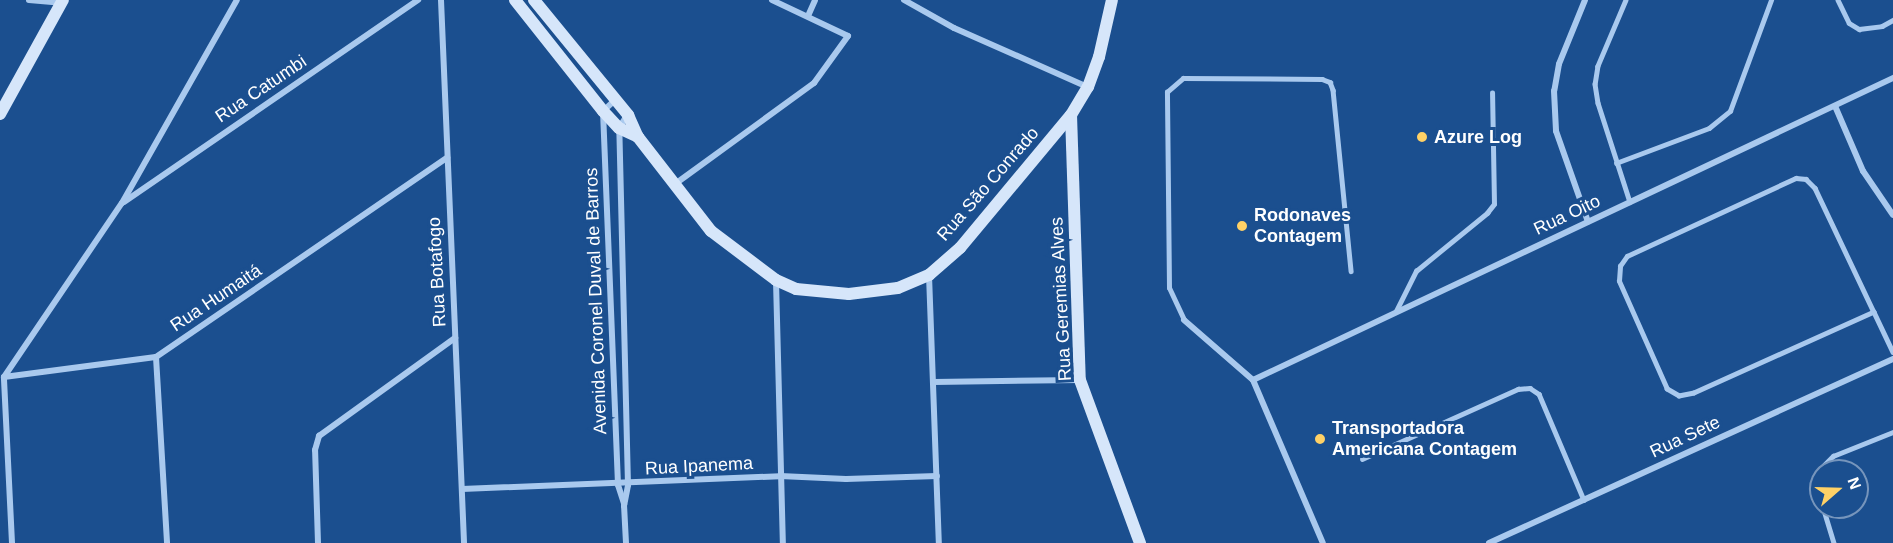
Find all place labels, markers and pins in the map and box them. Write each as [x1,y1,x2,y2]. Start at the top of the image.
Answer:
place label: Azure Log [1434,126,1522,148]
marker: Azure Log [1415,130,1429,144]
place label: Rodonaves Contagem [1254,205,1351,248]
marker: Rodonaves Contagem [1235,219,1249,233]
place label: Transportadora Americana Contagem [1332,418,1517,460]
marker: Transportadora Americana Contagem [1313,432,1327,446]

